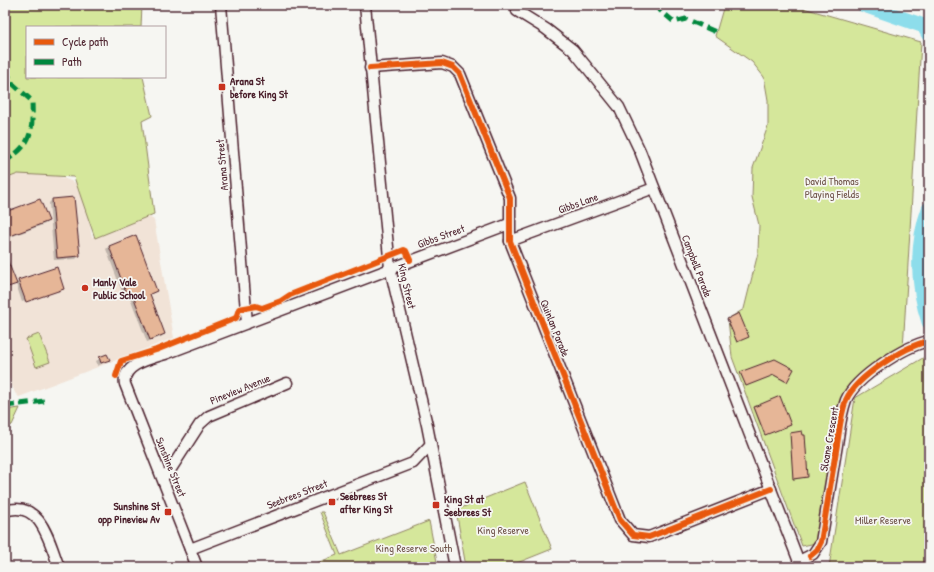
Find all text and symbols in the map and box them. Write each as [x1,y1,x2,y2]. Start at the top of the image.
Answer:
legend [26,26,166,78]
text: Cycle path [62,33,108,50]
text: Path [62,53,82,70]
place label: Arana St before King St [230,74,289,102]
marker: Arana St before King St [217,82,227,92]
street label: Arana Street [213,139,231,191]
park label: David Thomas Playing Fields [805,174,859,201]
street label: Gibbs Lane [556,189,600,217]
street label: Gibbs Street [415,221,467,251]
street label: Campbell Parade [679,233,715,300]
street label: King Street [395,262,419,310]
place label: Manly Vale Public School [93,275,146,302]
marker: Manly Vale Public School [80,283,90,293]
street label: Quinlan Parade [537,297,573,359]
street label: Pineview Avenue [208,370,273,407]
street label: Sloane Crescent [816,406,842,472]
street label: Sunshine Street [153,435,189,499]
street label: Seebrees Street [265,476,329,512]
place label: Seebrees St after King St [340,489,394,517]
place label: King St at Seebrees St [444,492,492,519]
marker: Seebrees St after King St [327,497,337,507]
place label: Sunshine St opp Pineview Av [98,499,161,527]
marker: King St at Seebrees St [431,500,441,510]
marker: Sunshine St opp Pineview Av [163,507,173,517]
park label: Miller Reserve [855,513,912,527]
park label: King Reserve [477,523,529,537]
park label: King Reserve South [376,541,453,555]

